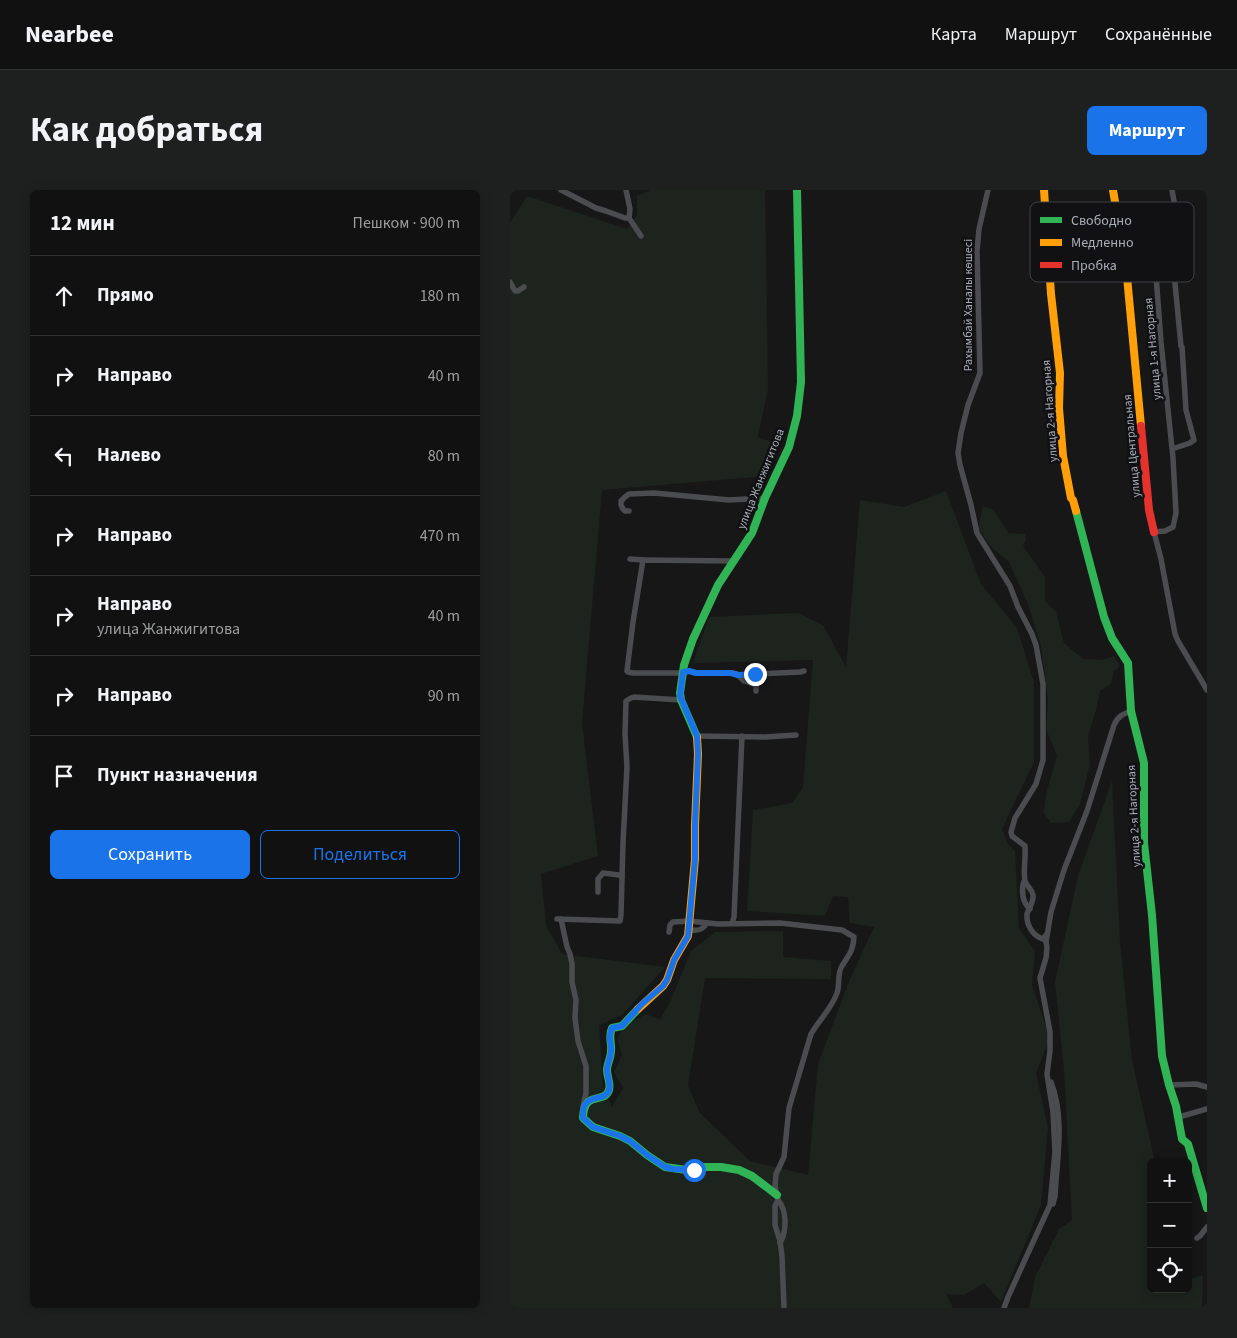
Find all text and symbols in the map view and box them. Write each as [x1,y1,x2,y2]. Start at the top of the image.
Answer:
text: Nearbee [25,17,114,52]
text: Карта [931,22,977,47]
text: Маршрут [1005,22,1077,47]
text: Сохранённые [1105,22,1212,47]
text: Как добраться [30,105,263,155]
button: Маршрут [1087,106,1207,155]
legend [1030,202,1194,282]
text: 12 мин [50,208,115,238]
text: Свободно [1071,211,1132,231]
text: Пешком · 900 m [353,212,460,234]
text: Медленно [1071,233,1134,253]
street label: Рахымбай Ханалы көшесі [960,239,977,371]
text: Пробка [1071,256,1117,276]
icon: ahead [50,282,78,310]
text: Прямо [97,282,154,309]
text: 180 m [420,285,460,307]
street label: улица 1-я Нагорная [1140,297,1166,401]
street label: улица 2-я Нагорная [1038,359,1062,463]
icon: right [50,362,78,390]
text: Направо [97,362,172,389]
text: 40 m [428,365,460,387]
street label: улица Центральная [1119,394,1145,498]
street label: улица Жанжигитова [733,426,789,532]
icon: left [50,442,78,470]
text: Налево [97,442,161,469]
text: 80 m [428,445,460,467]
icon: right [50,522,78,550]
text: Направо [97,522,172,549]
text: 470 m [420,525,460,547]
text: Направо [97,591,172,618]
icon: right [50,602,78,630]
text: 40 m [428,605,460,627]
text: улица Жанжигитова [97,618,240,640]
route end [744,663,767,686]
icon: right [50,682,78,710]
text: Направо [97,682,172,709]
text: 90 m [428,685,460,707]
icon: arrive [50,762,78,790]
text: Пункт назначения [97,762,258,789]
street label: улица 2-я Нагорная [1123,764,1145,868]
button: Сохранить [50,830,250,879]
button: Поделиться [260,830,460,879]
map controls [1147,1158,1192,1293]
button: + [1147,1158,1192,1203]
route start [683,1159,706,1182]
button: − [1147,1203,1192,1248]
button: locate [1147,1248,1192,1293]

